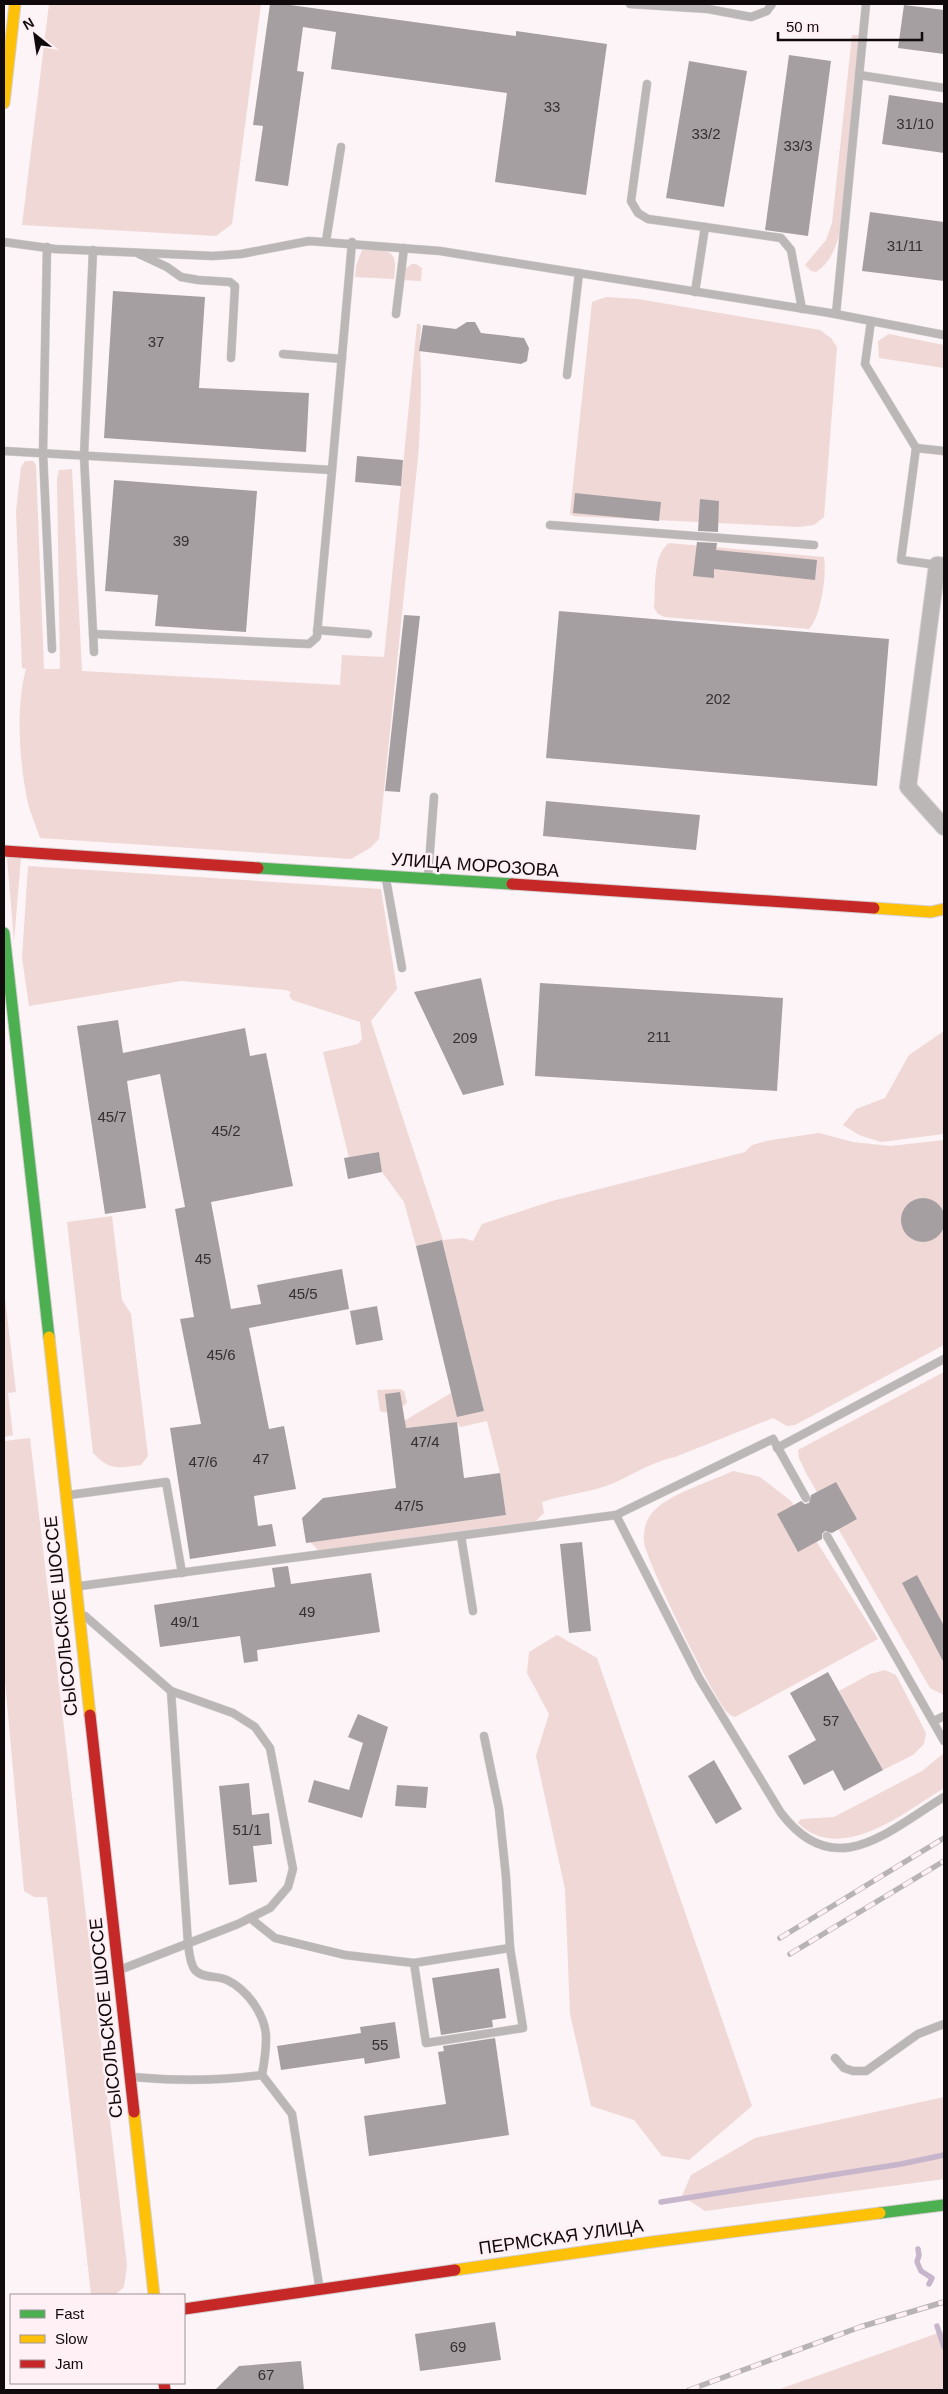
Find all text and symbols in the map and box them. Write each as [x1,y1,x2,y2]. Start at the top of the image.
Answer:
north arrow [10,10,60,60]
scale bar [778,10,922,42]
text: N [20,14,37,33]
text: 50 m [786,18,819,35]
house number: 33 [544,98,560,115]
house number: 31/10 [896,115,934,132]
house number: 33/2 [691,125,721,142]
house number: 33/3 [783,137,813,154]
house number: 31/11 [887,237,923,254]
house number: 37 [148,333,164,350]
house number: 39 [173,532,189,549]
house number: 202 [705,690,731,707]
street label: УЛИЦА МОРОЗОВА [390,849,560,881]
house number: 211 [647,1028,671,1045]
house number: 209 [452,1029,478,1046]
house number: 45/7 [97,1108,127,1125]
house number: 45/2 [211,1122,241,1139]
house number: 45 [195,1250,211,1267]
house number: 45/5 [288,1285,318,1302]
house number: 45/6 [206,1346,236,1363]
house number: 47/4 [410,1433,440,1450]
house number: 47 [253,1450,269,1467]
house number: 47/6 [188,1453,218,1470]
house number: 47/5 [394,1497,424,1514]
street label: СЫСОЛЬСКОЕ ШОССЕ [41,1515,81,1717]
house number: 49 [299,1603,315,1620]
house number: 49/1 [170,1613,200,1630]
house number: 57 [823,1712,839,1729]
house number: 51/1 [232,1821,262,1838]
street label: СЫСОЛЬСКОЕ ШОССЕ [86,1917,126,2119]
house number: 55 [372,2036,388,2053]
street label: ПЕРМСКАЯ УЛИЦА [477,2216,645,2258]
legend [10,2294,185,2384]
text: Fast [55,2305,85,2322]
text: Slow [55,2330,88,2347]
house number: 69 [450,2338,466,2355]
text: Jam [55,2355,83,2372]
house number: 67 [258,2366,274,2383]

